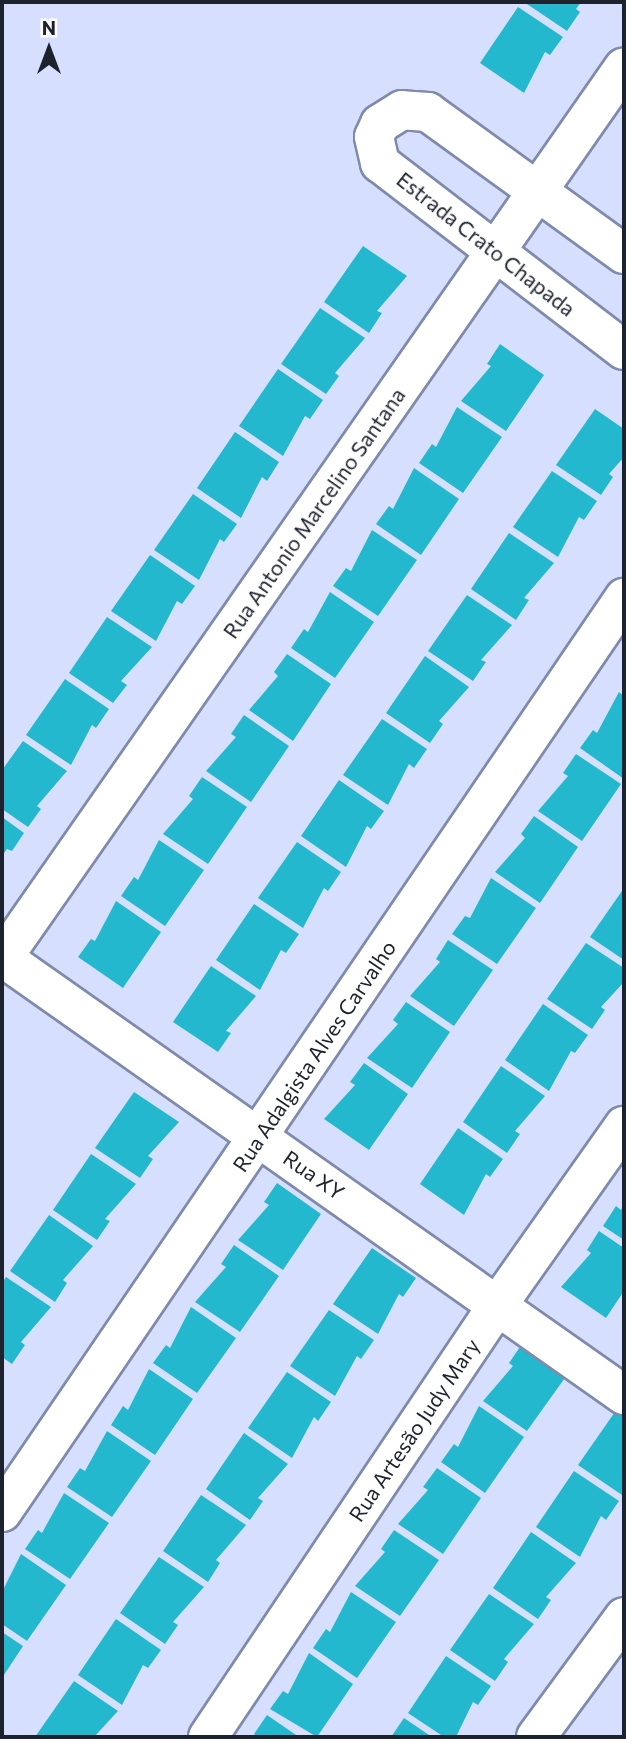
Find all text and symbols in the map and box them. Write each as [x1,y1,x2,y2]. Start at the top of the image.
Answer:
north arrow [14,14,84,84]
text: N [42,16,56,39]
street label: Estrada Crato Chapada [392,167,580,321]
street label: Rua Antonio Marcelino Santana [218,383,410,643]
street label: Rua Adalgista Alves Carvalho [227,936,401,1176]
street label: Rua XY [279,1145,349,1205]
street label: Rua Artesão Judy Mary [343,1334,485,1526]

